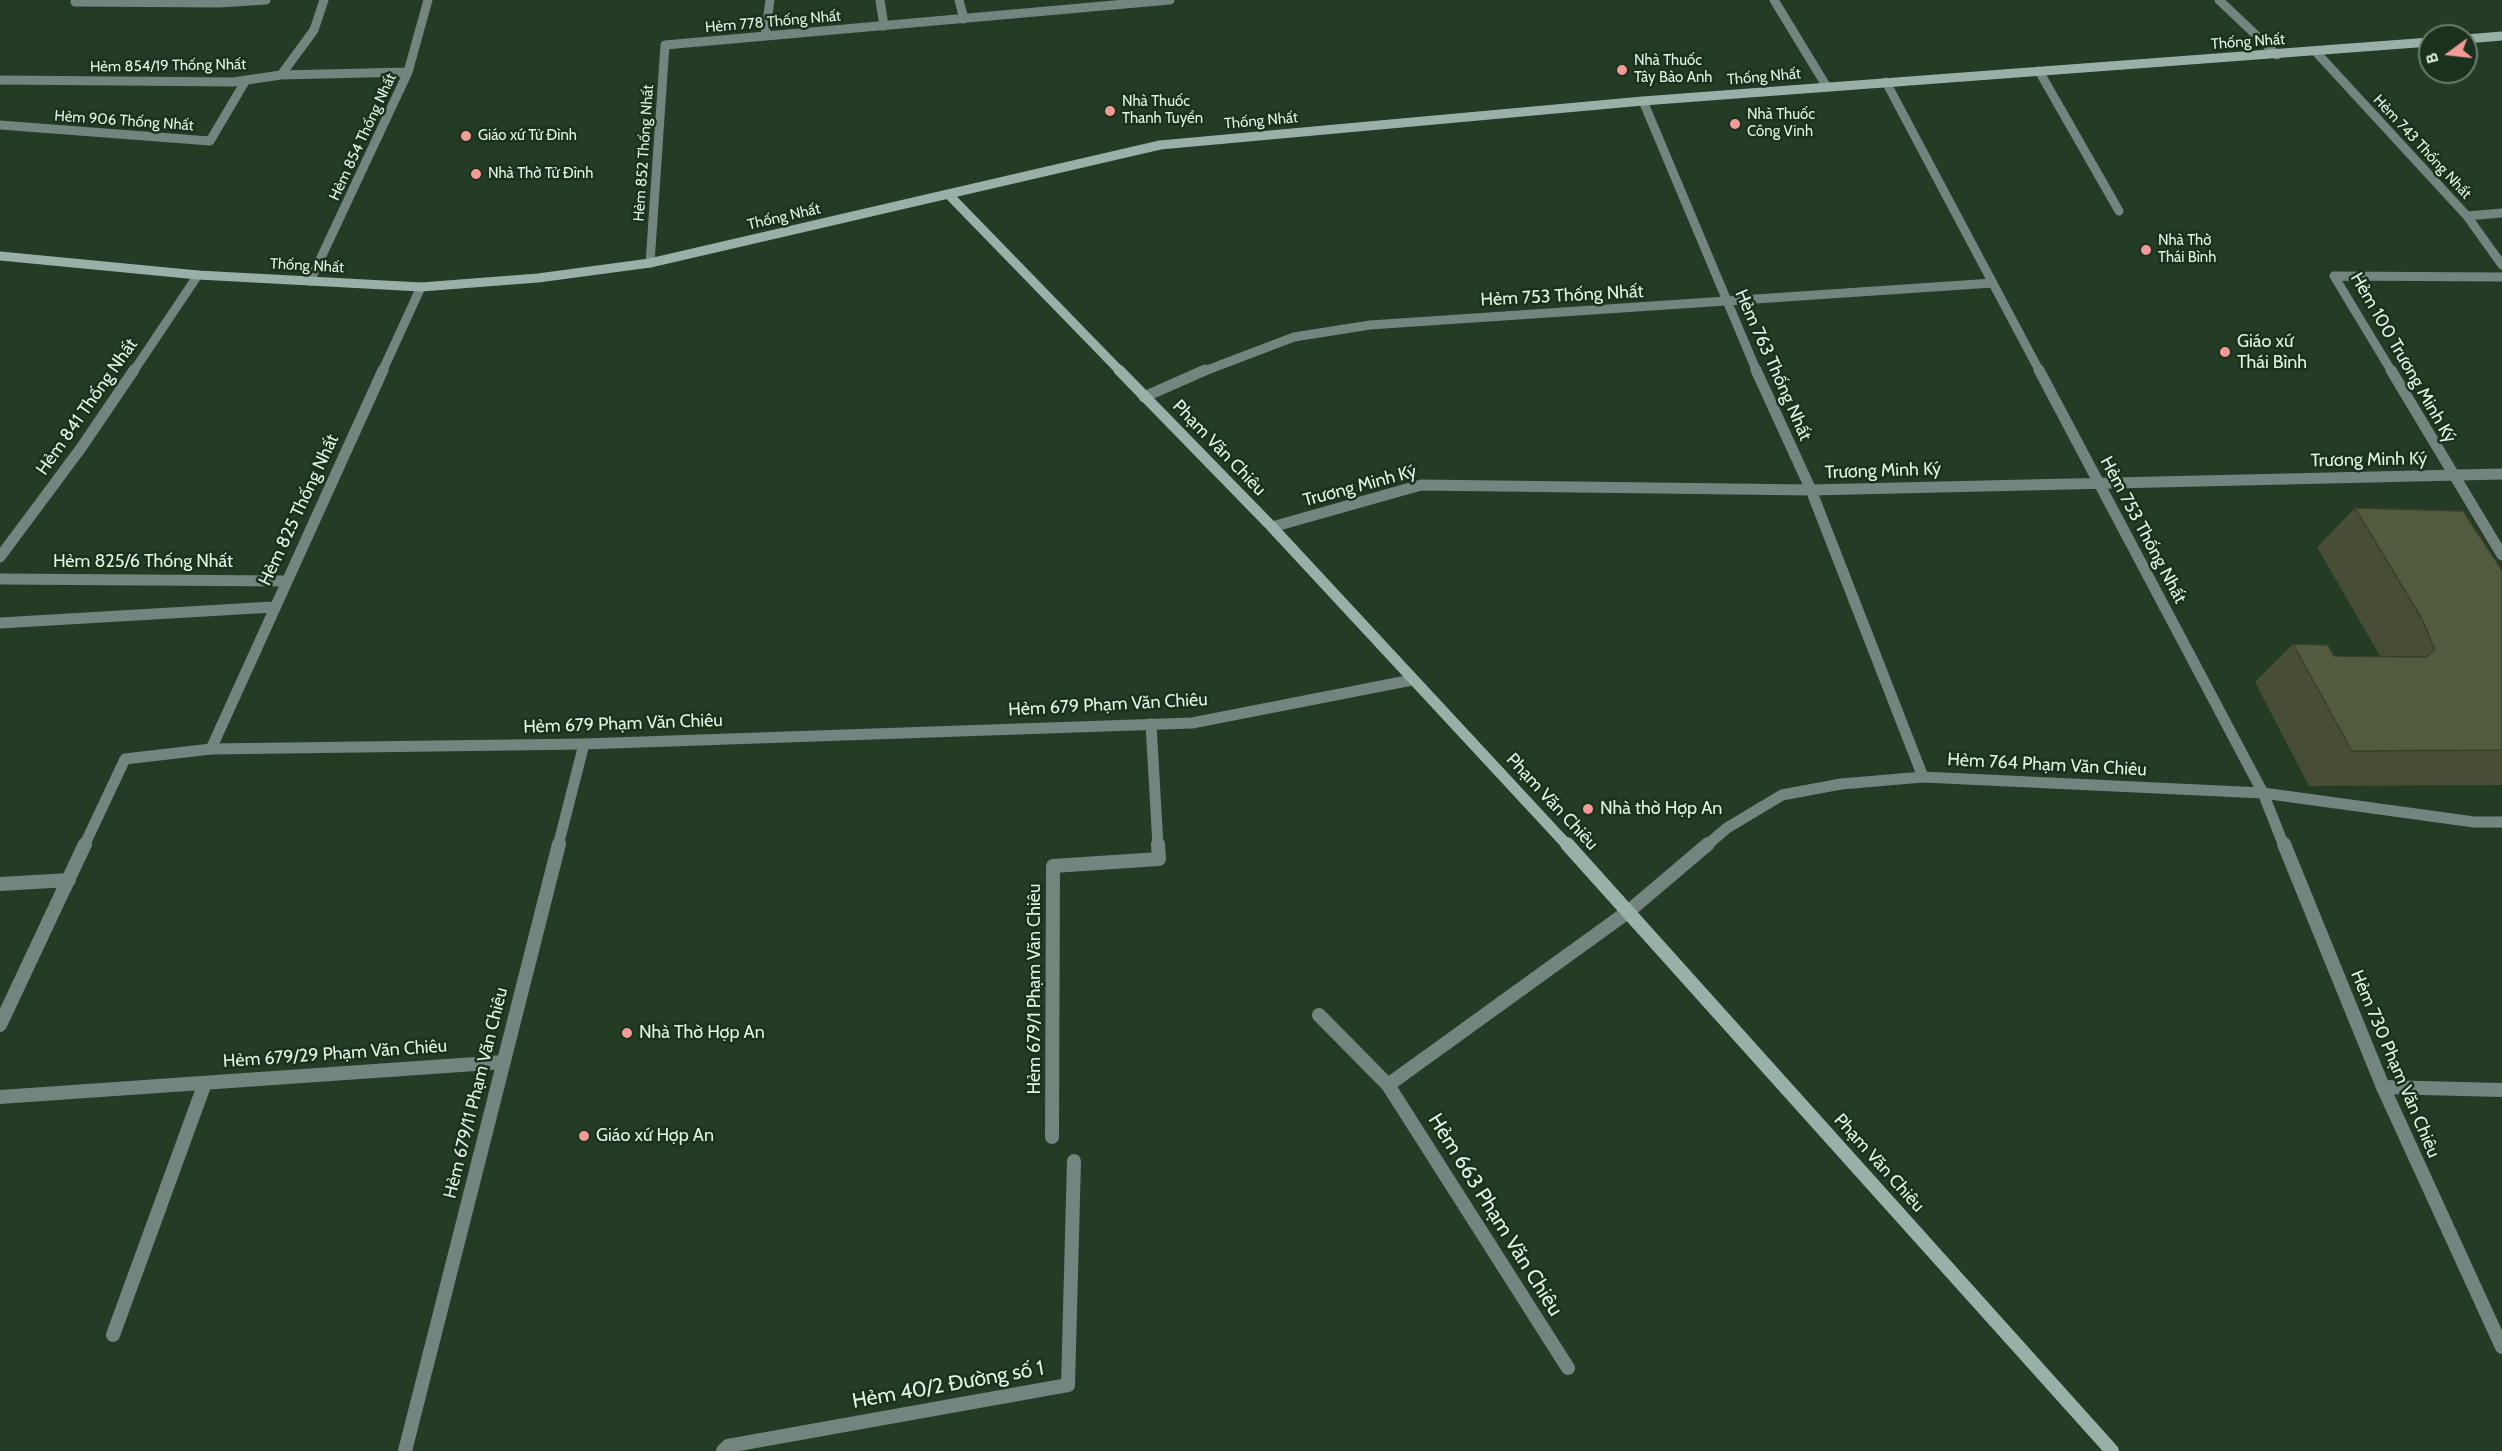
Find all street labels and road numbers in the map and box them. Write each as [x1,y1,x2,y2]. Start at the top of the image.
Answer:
street label: Hẻm 778 Thống Nhất [704,7,842,37]
street label: Thống Nhất [2210,30,2286,54]
street label: Hẻm 854/19 Thống Nhất [90,56,246,76]
street label: Thống Nhất [1726,65,1802,89]
street label: Hẻm 854 Thống Nhất [326,71,400,203]
street label: Hẻm 852 Thống Nhất [630,84,658,222]
street label: Hẻm 743 Thống Nhất [2369,91,2475,203]
street label: Hẻm 906 Thống Nhất [54,107,194,135]
street label: Thống Nhất [1223,109,1299,133]
street label: Thống Nhất [746,200,822,234]
street label: Thống Nhất [269,255,345,277]
street label: Hẻm 100 Trương Minh Ký [2345,269,2461,447]
street label: Hẻm 753 Thống Nhất [1480,281,1644,311]
street label: Hẻm 763 Thống Nhất [1730,286,1816,444]
street label: Hẻm 841 Thống Nhất [32,335,142,479]
street label: Phạm Văn Chiêu [1168,396,1270,500]
street label: Hẻm 825 Thống Nhất [254,431,344,589]
street label: Trương Minh Ký [2311,448,2427,472]
street label: Hẻm 753 Thống Nhất [2095,453,2191,607]
street label: Trương Minh Ký [1824,458,1942,484]
street label: Trương Minh Ký [1301,460,1419,512]
street label: Hẻm 825/6 Thống Nhất [53,551,233,573]
street label: Hẻm 679 Phạm Văn Chiêu [1008,689,1208,721]
street label: Hẻm 679 Phạm Văn Chiêu [523,710,723,738]
street label: Phạm Văn Chiêu [1502,749,1602,855]
street label: Hẻm 764 Phạm Văn Chiêu [1947,749,2147,781]
street label: Hẻm 679/1 Phạm Văn Chiêu [1024,884,1046,1094]
street label: Hẻm 730 Phạm Văn Chiêu [2346,967,2444,1161]
street label: Hẻm 679/11 Phạm Văn Chiêu [439,985,513,1201]
street label: Hẻm 679/29 Phạm Văn Chiêu [222,1035,448,1073]
street label: Hẻm 663 Phạm Văn Chiêu [1422,1109,1568,1321]
street label: Phạm Văn Chiêu [1829,1109,1929,1217]
street label: Hẻm 40/2 Đường số 1 [850,1356,1046,1414]

